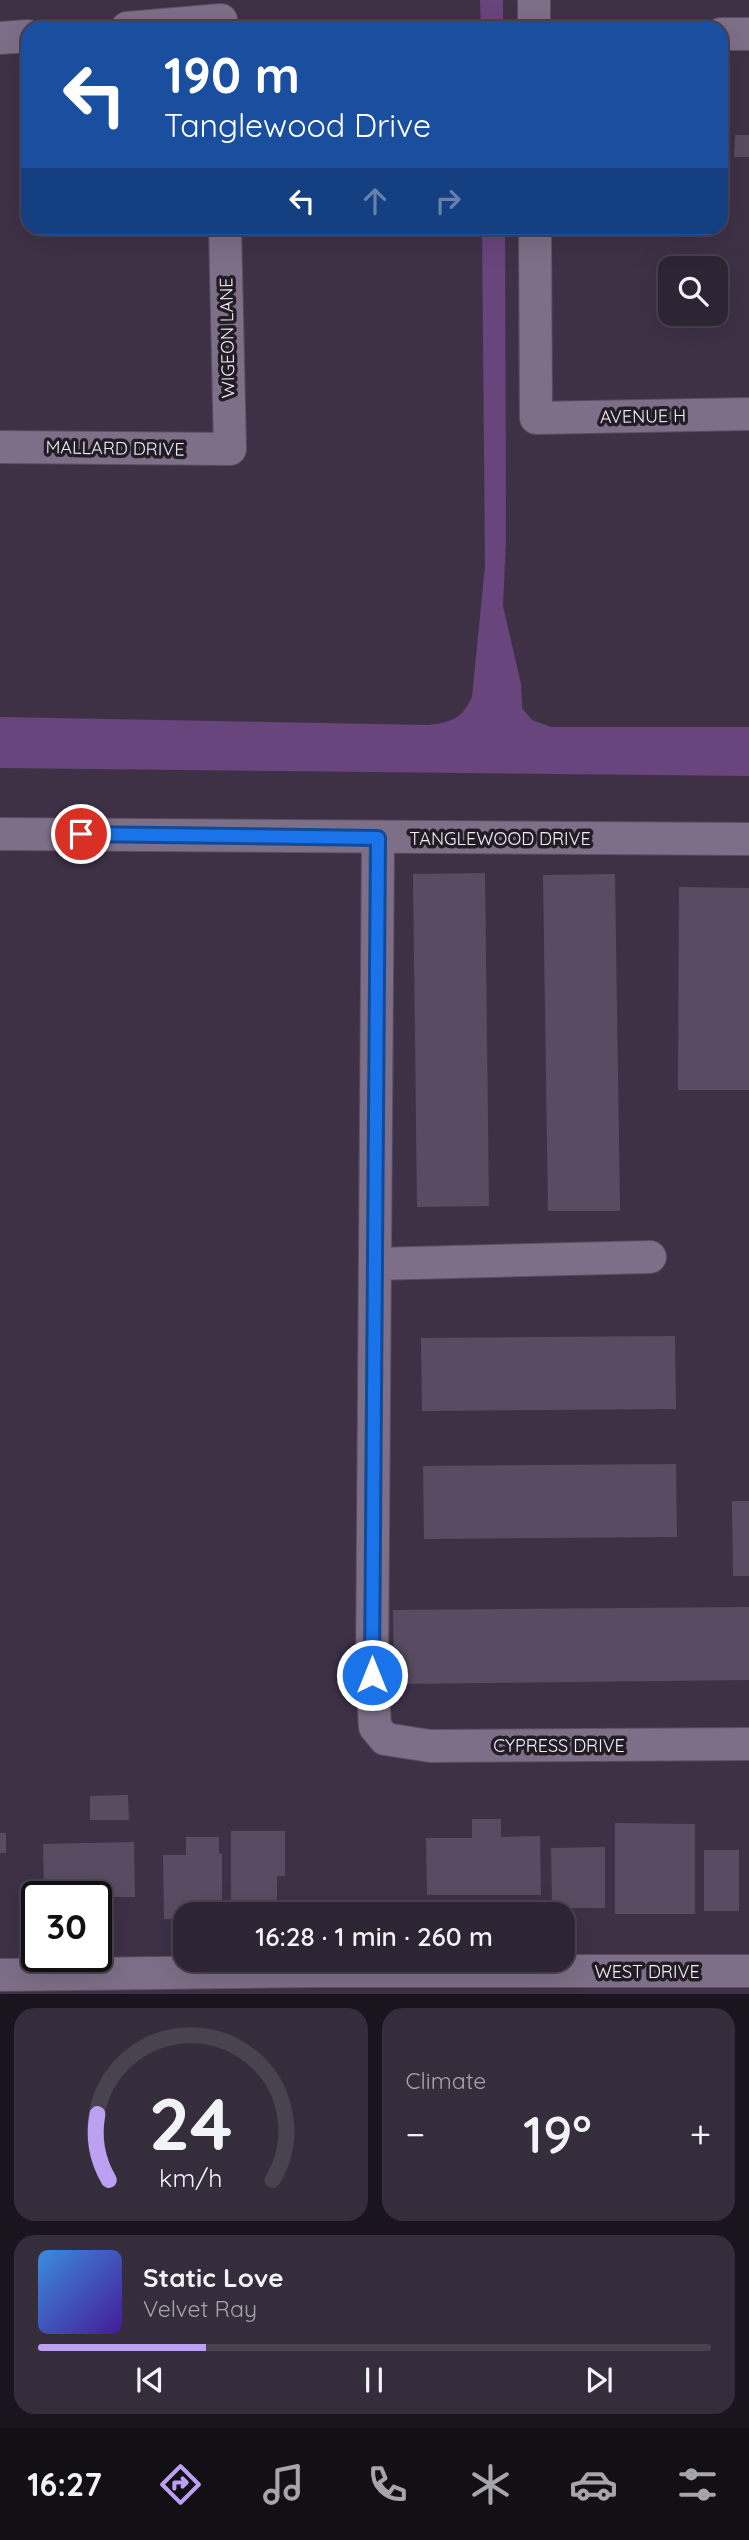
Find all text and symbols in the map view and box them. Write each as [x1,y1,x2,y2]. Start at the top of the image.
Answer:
text: 190 m [164,44,300,105]
icon: left [49,49,140,140]
text: Tanglewood Drive [164,105,431,145]
icon: left [283,182,321,220]
icon: ahead [356,182,394,220]
icon: right [429,182,467,220]
map controls [658,256,728,326]
button: search [658,256,728,326]
street label: WIGEON LANE [214,277,240,399]
street label: AVENUE H [600,404,686,428]
street label: MALLARD DRIVE [45,435,185,461]
pin [51,804,111,864]
icon: arrive [62,815,100,853]
street label: TANGLEWOOD DRIVE [409,827,591,850]
position arrow [335,1638,409,1712]
street label: CYPRESS DRIVE [493,1734,625,1757]
speed limit sign: 30 [21,1881,112,1972]
text: 16:28 · 1 min · 260 m [255,1920,493,1953]
street label: WEST DRIVE [594,1960,700,1983]
text: Climate [406,2066,486,2095]
text: 24 [149,2078,233,2169]
text: 19° [523,2101,592,2166]
text: − [406,2110,425,2158]
text: + [690,2110,711,2158]
text: km/h [159,2162,222,2193]
text: Static Love [143,2261,284,2294]
text: Velvet Ray [143,2294,257,2323]
icon: previous [131,2361,169,2399]
icon: pause [355,2361,393,2399]
icon: next [580,2361,618,2399]
icon: directions [156,2460,205,2509]
icon: music [259,2460,308,2509]
icon: phone [363,2460,412,2509]
icon: climate [466,2460,515,2509]
icon: car [569,2460,618,2509]
icon: filters [673,2460,722,2509]
text: 16:27 [27,2464,102,2504]

